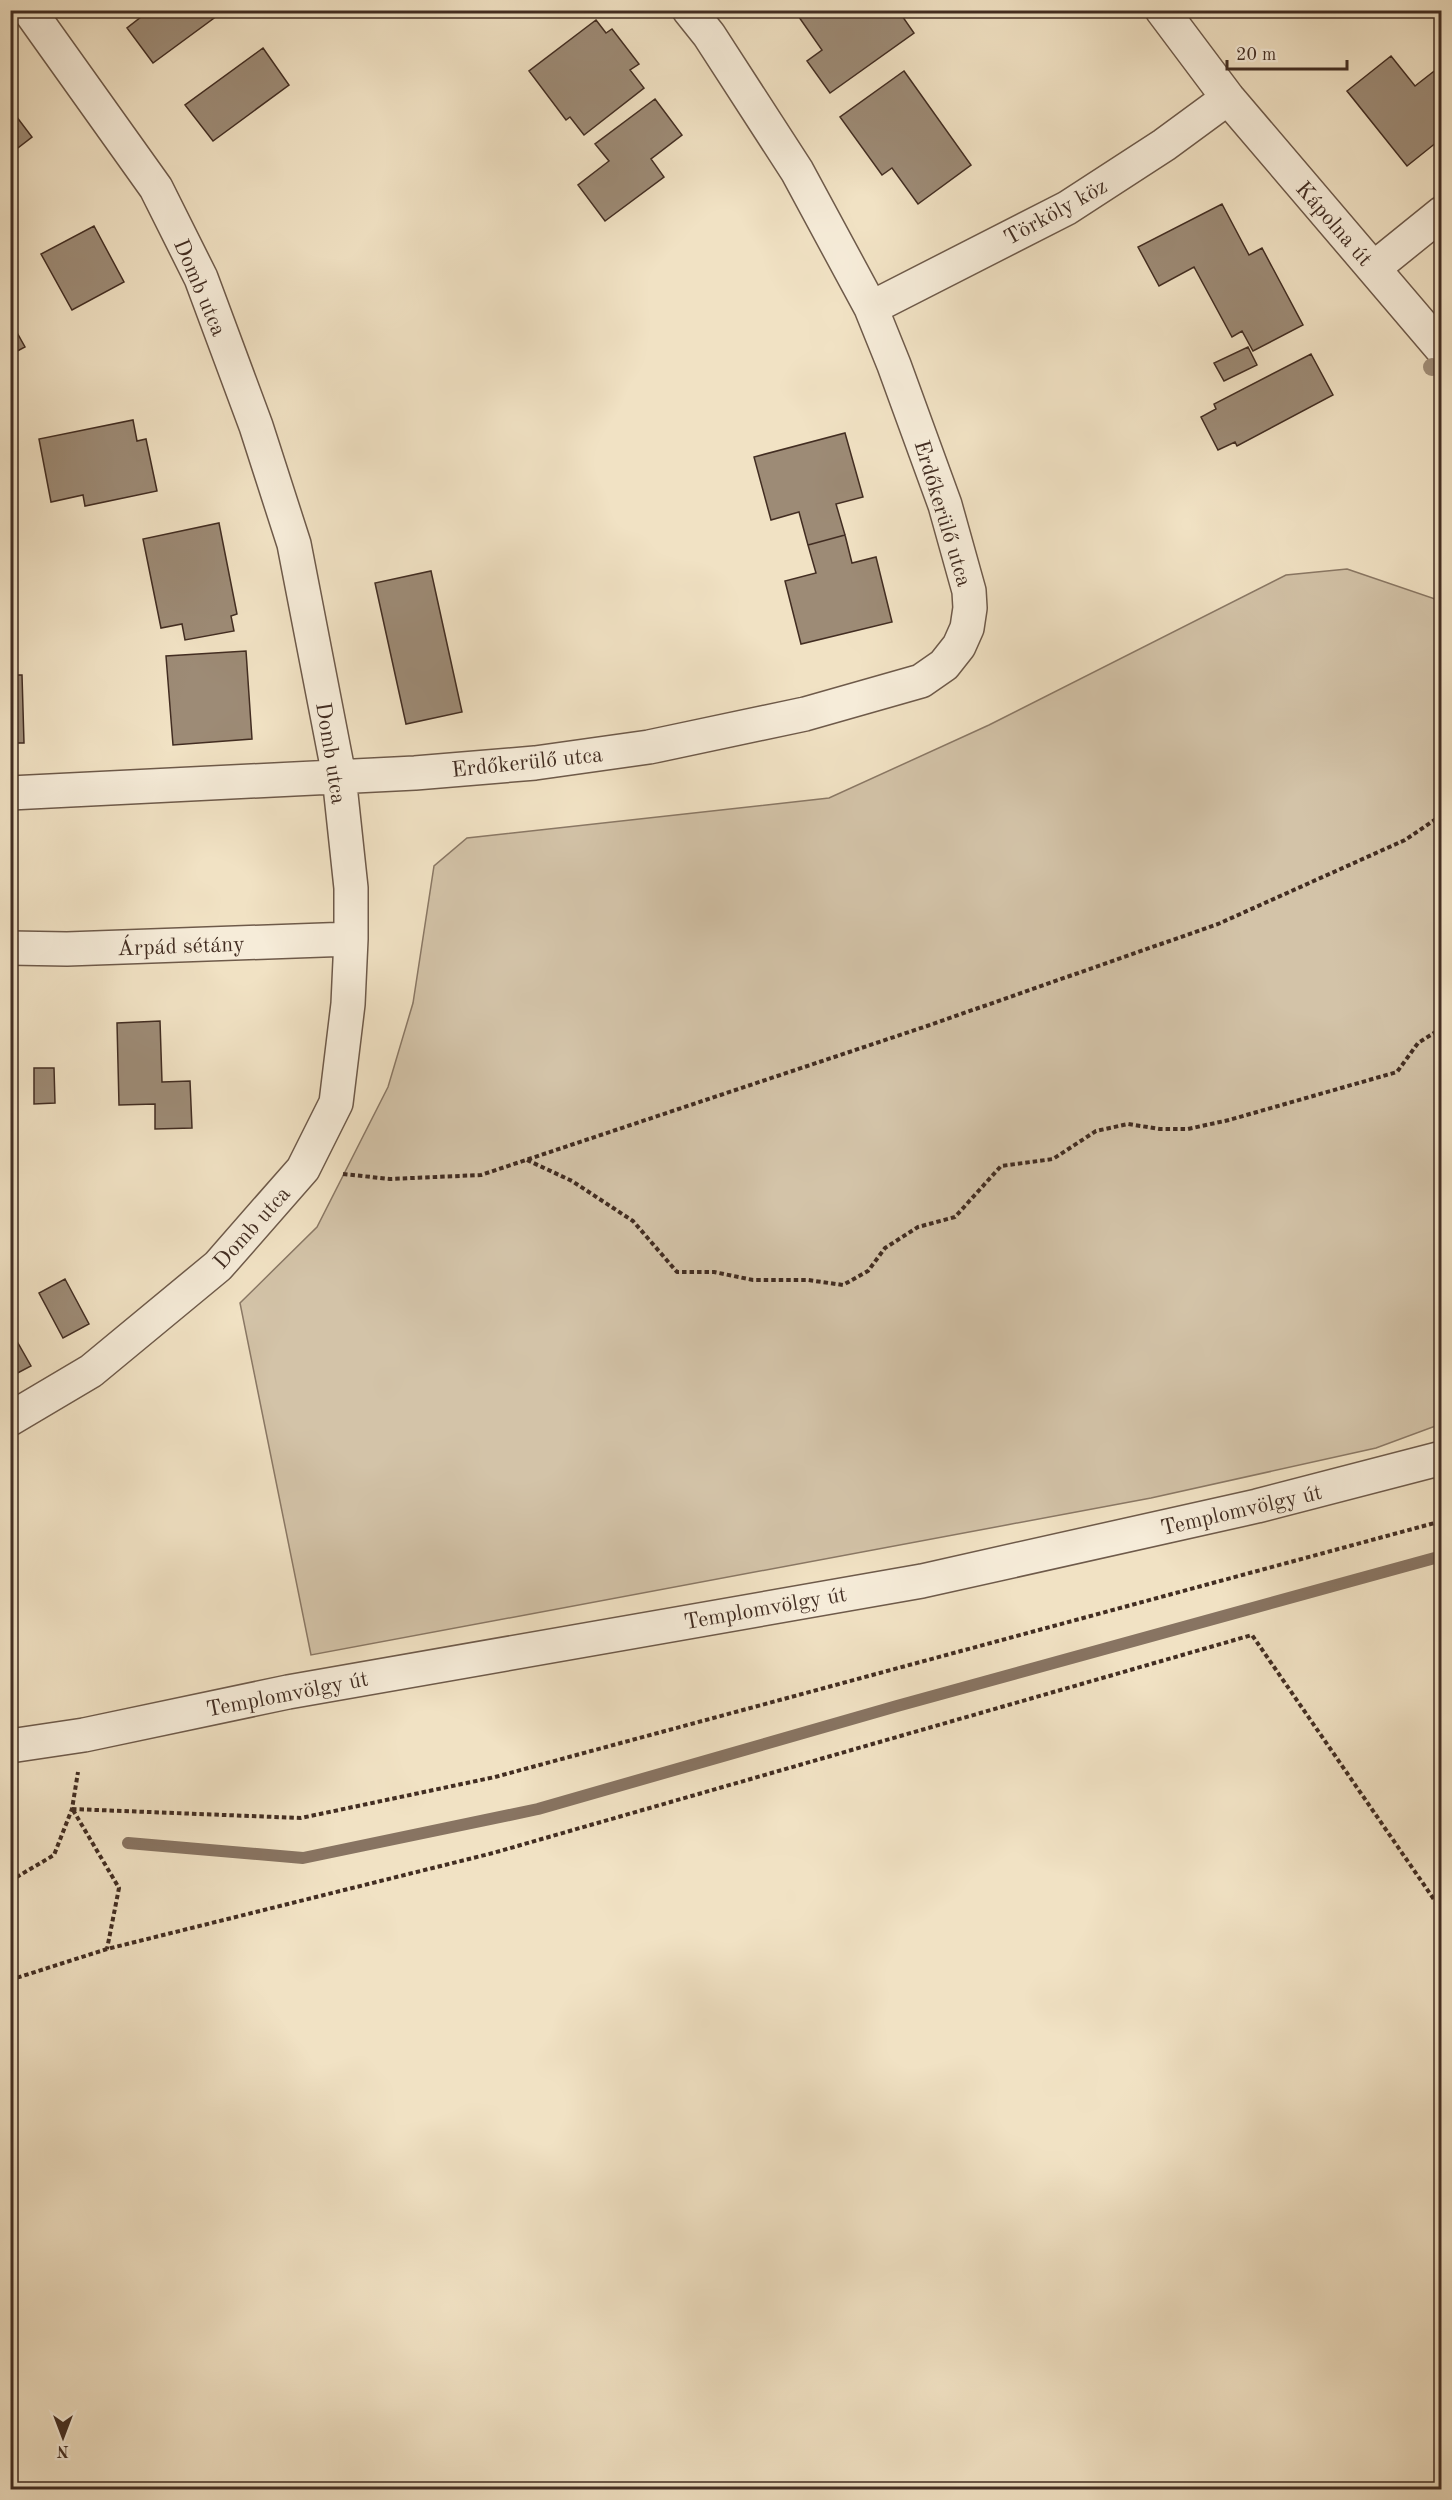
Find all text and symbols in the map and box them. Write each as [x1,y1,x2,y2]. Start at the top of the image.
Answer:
scale bar [1227,33,1347,71]
text: 20 m [1236,46,1276,64]
street label: Törköly köz [1001,176,1111,250]
street label: Kápolna út [1291,178,1376,271]
street label: Domb utca [169,236,229,340]
street label: Erdőkerülő utca [909,438,975,590]
street label: Domb utca [311,701,349,806]
street label: Erdőkerülő utca [451,744,604,782]
street label: Árpád sétány [117,931,246,960]
street label: Domb utca [210,1183,295,1274]
street label: Templomvölgy út [1159,1482,1324,1540]
street label: Templomvölgy út [682,1584,848,1634]
street label: Templomvölgy út [204,1668,370,1721]
north arrow [33,2407,93,2467]
text: N [56,2442,69,2458]

